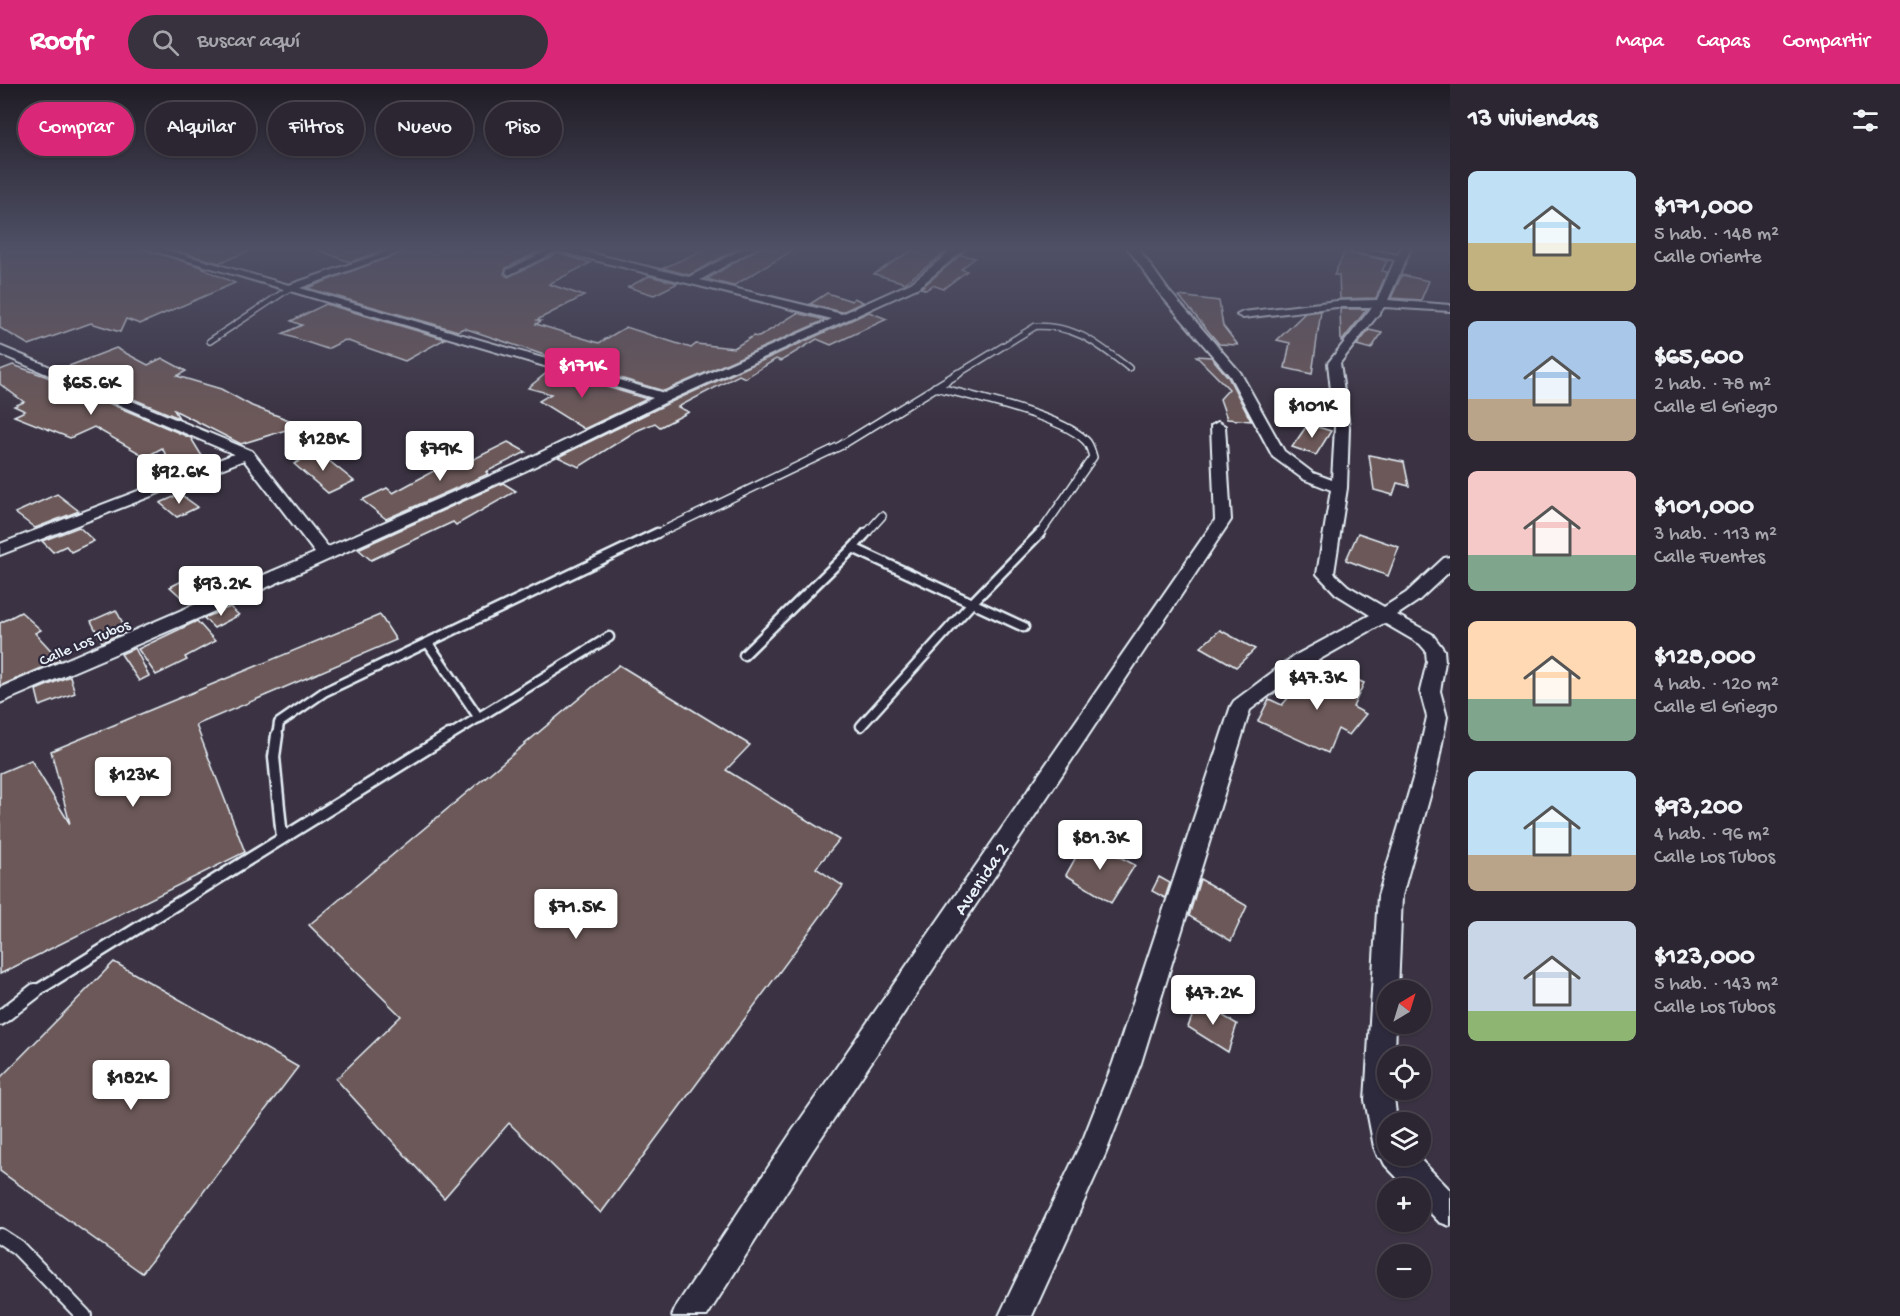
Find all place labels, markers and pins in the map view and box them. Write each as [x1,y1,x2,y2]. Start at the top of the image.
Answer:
pin: $171K [540,348,624,399]
pin: $65.6K [42,365,140,416]
pin: $101K [1270,388,1354,439]
pin: $128K [281,421,365,472]
pin: $79K [404,431,476,482]
pin: $92.6K [130,454,228,505]
pin: $93.2K [172,566,270,617]
pin: $47.3K [1268,660,1366,711]
pin: $123K [91,757,175,808]
pin: $81.3K [1051,820,1149,871]
pin: $71.5K [527,889,625,940]
pin: $47.2K [1164,975,1262,1026]
pin: $182K [89,1060,173,1111]

